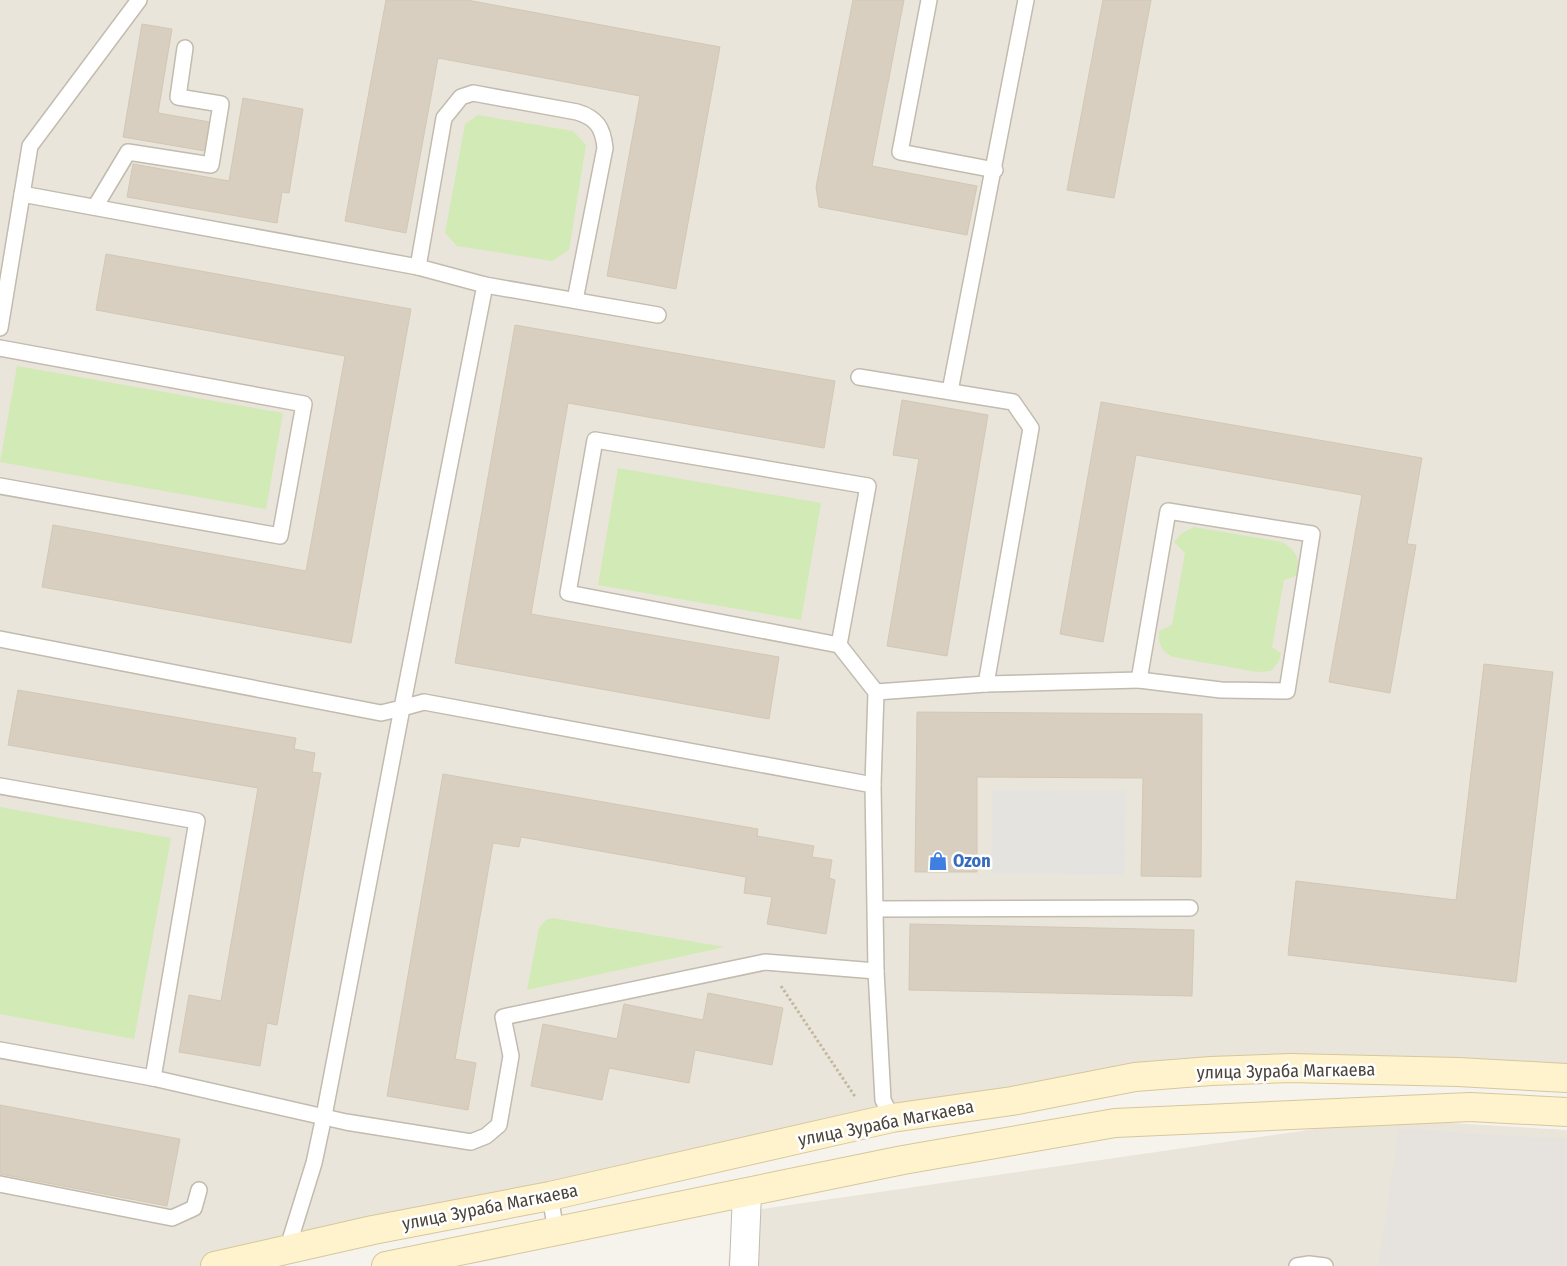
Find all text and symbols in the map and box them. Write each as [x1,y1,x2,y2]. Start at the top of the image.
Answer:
shop icon: Ozon [927,850,949,872]
place label: Ozon [953,850,991,872]
street label: улица Зураба Магкаева [1197,1058,1376,1084]
street label: улица Зураба Магкаева [796,1095,976,1151]
street label: улица Зураба Магкаева [400,1179,580,1235]

